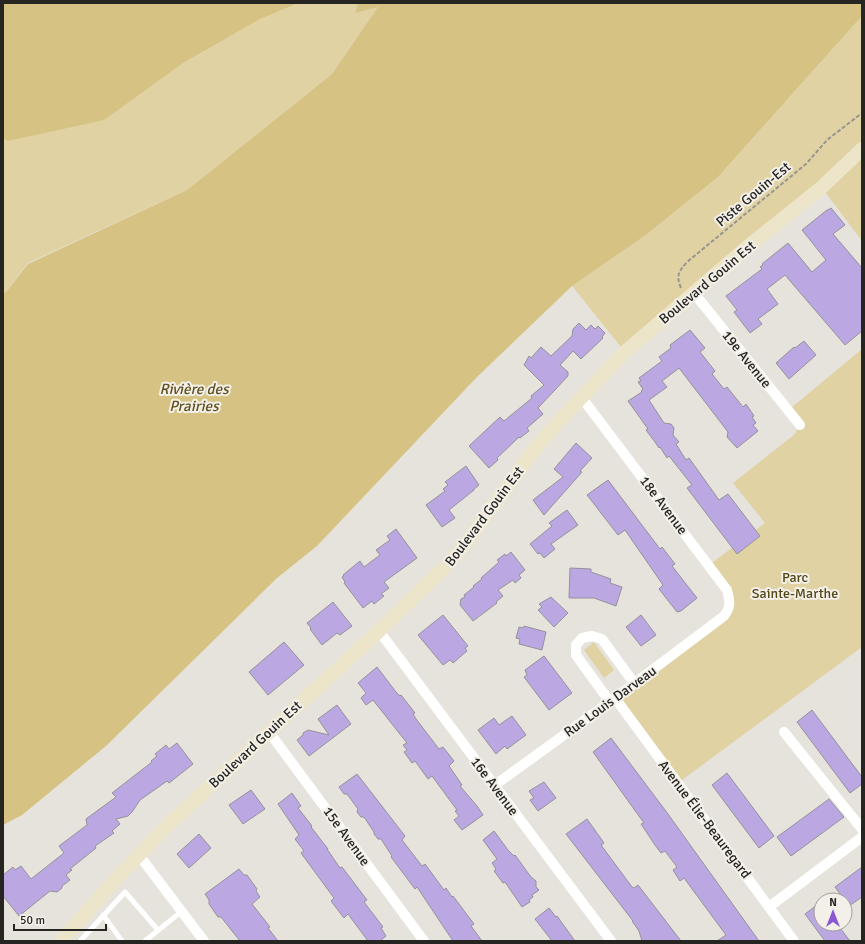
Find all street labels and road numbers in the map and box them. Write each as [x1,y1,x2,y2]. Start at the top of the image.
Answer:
street label: Piste Gouin-Est [713,158,794,230]
street label: Boulevard Gouin Est [656,237,759,328]
street label: 19e Avenue [718,327,775,391]
street label: Boulevard Gouin Est [441,463,528,570]
street label: 18e Avenue [636,473,691,538]
street label: Rue Louis Darveau [561,662,660,741]
street label: Boulevard Gouin Est [205,697,305,792]
street label: 16e Avenue [467,754,522,819]
street label: Avenue Élie-Beauregard [655,757,755,882]
street label: 15e Avenue [319,803,374,869]

